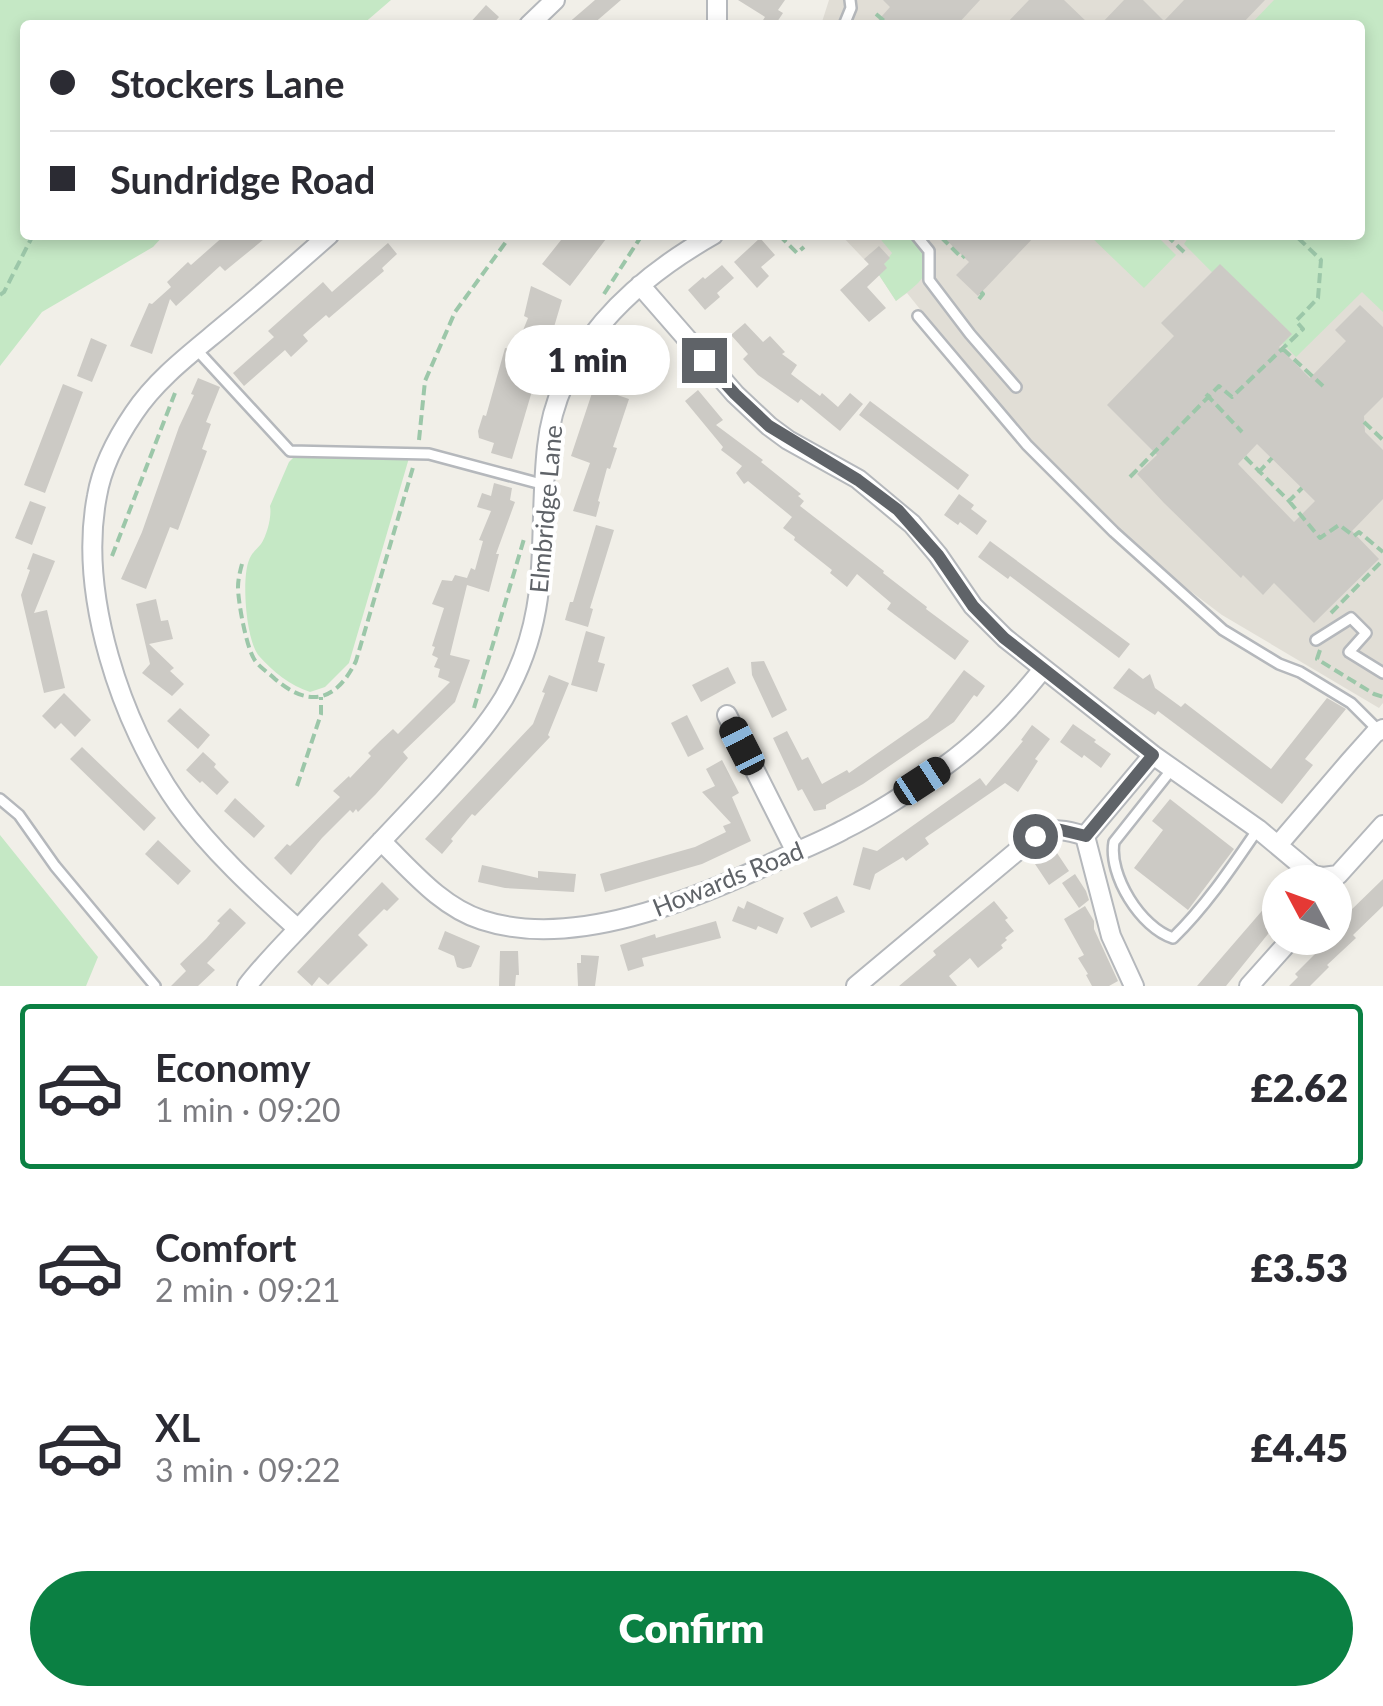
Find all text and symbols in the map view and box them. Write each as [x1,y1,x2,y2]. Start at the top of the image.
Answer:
text: Stockers Lane [110,60,345,106]
text: Sundridge Road [110,156,375,202]
callout: 1 min [504,325,669,395]
route end [682,338,727,383]
text: 1 min [548,340,627,379]
street label: Elmbridge Lane [523,424,567,594]
car [715,712,769,780]
car [889,752,955,810]
route start [1013,814,1058,859]
street label: Howards Road [648,834,807,922]
north arrow [1262,865,1352,955]
map controls [1262,865,1352,955]
icon: car [35,1042,125,1132]
text: Economy [155,1044,310,1090]
text: £2.62 [1251,1064,1348,1110]
text: 1 min · 09:20 [155,1090,341,1129]
icon: car [35,1222,125,1312]
text: Comfort [155,1224,296,1270]
text: £3.53 [1251,1244,1348,1290]
text: 2 min · 09:21 [155,1270,341,1309]
icon: car [35,1402,125,1492]
text: XL [155,1404,200,1450]
text: £4.45 [1251,1424,1348,1470]
text: 3 min · 09:22 [155,1450,341,1489]
button: Confirm [30,1571,1353,1686]

